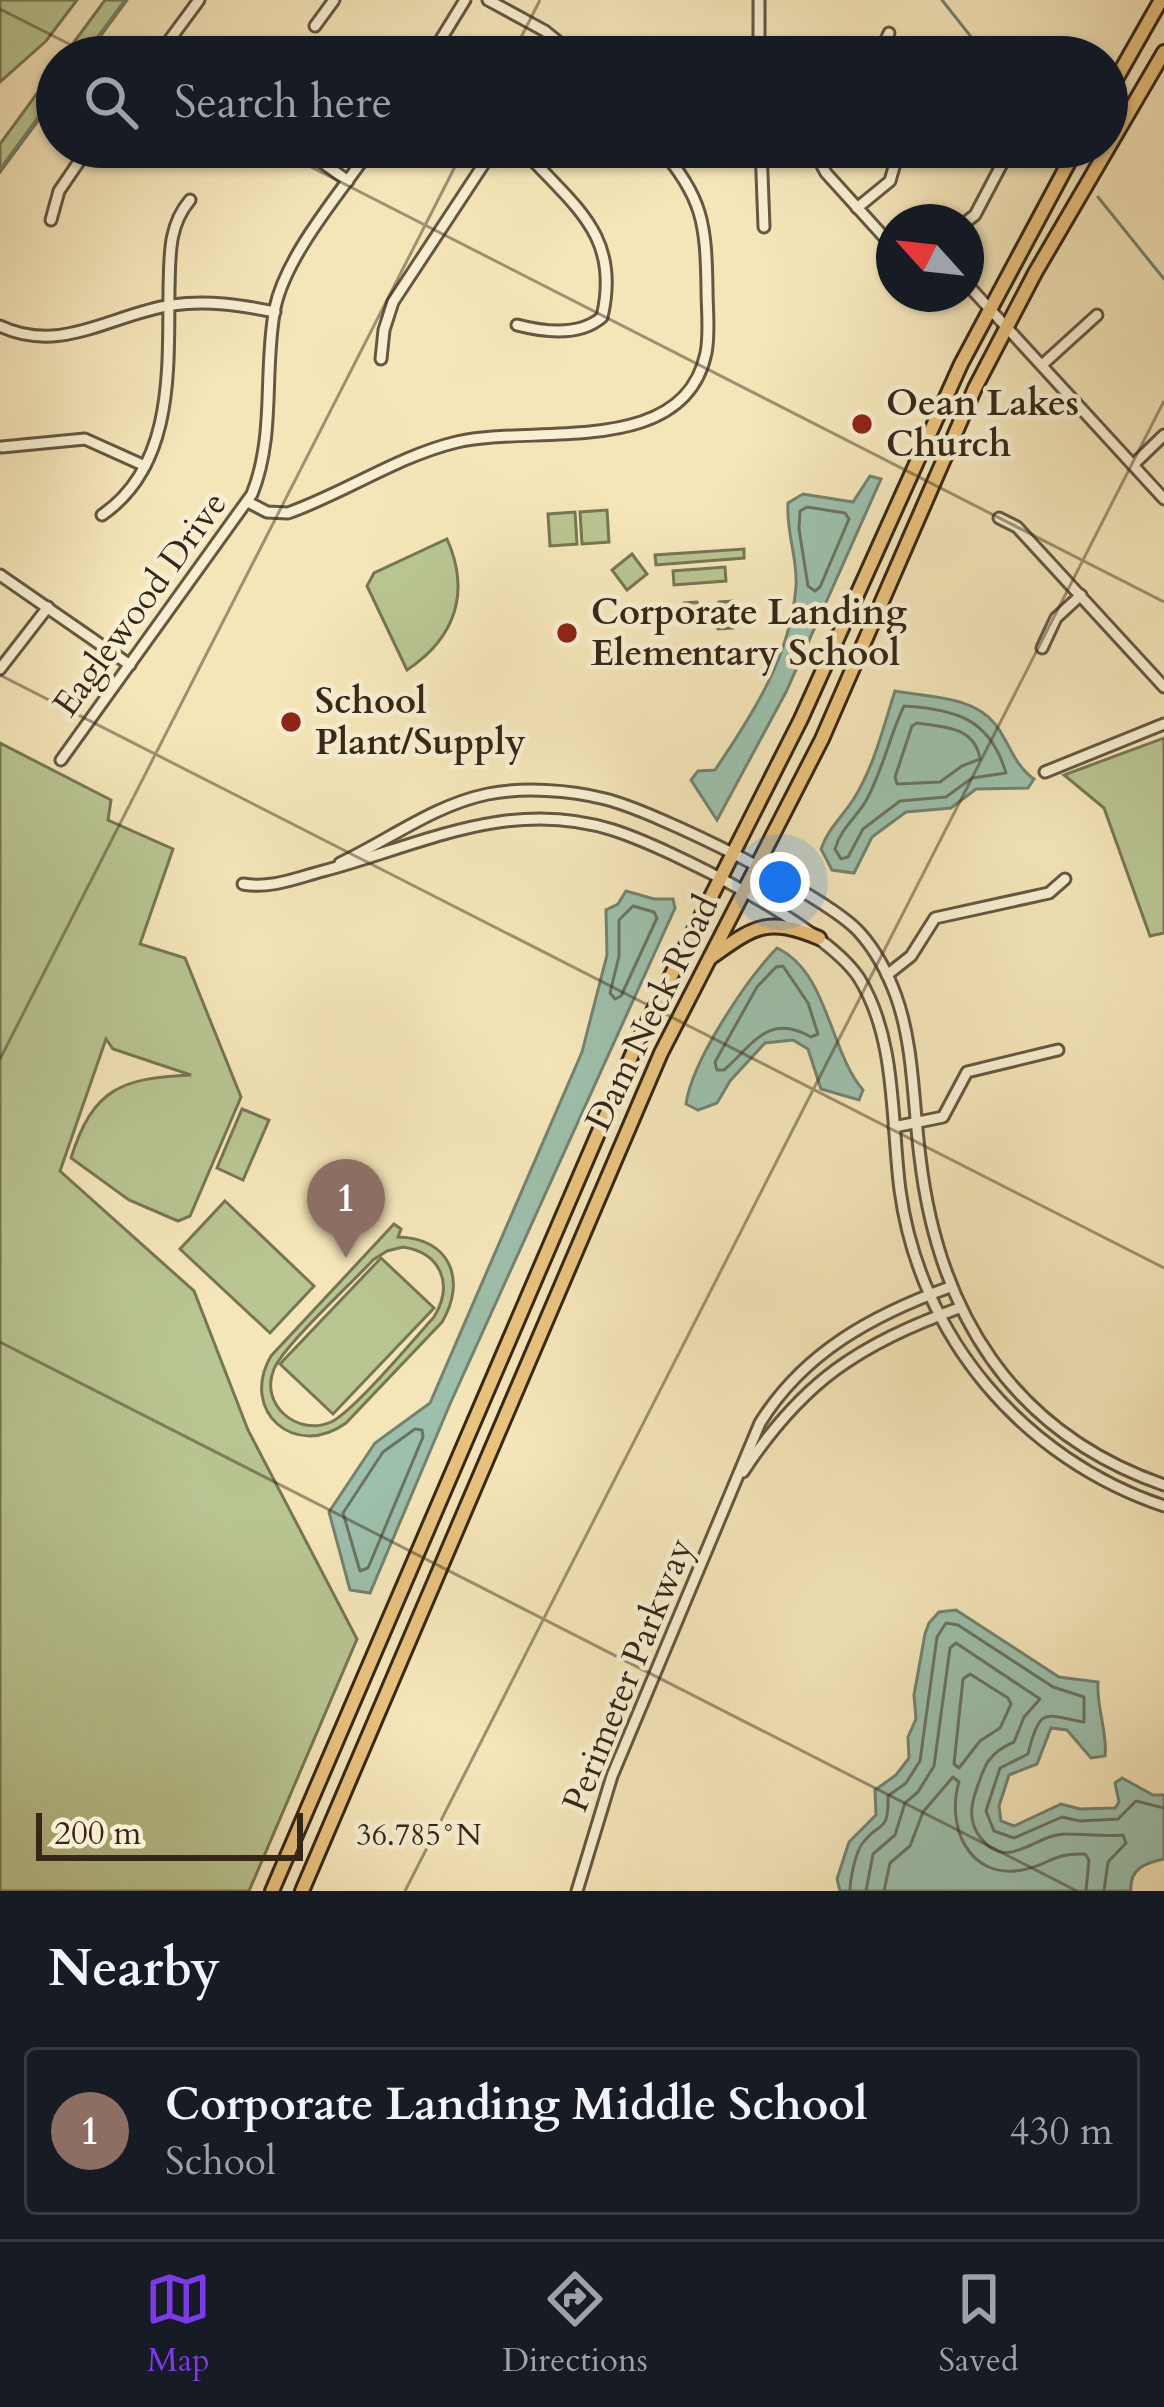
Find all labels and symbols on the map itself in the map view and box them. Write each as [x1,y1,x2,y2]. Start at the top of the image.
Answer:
north arrow [876,204,984,312]
place label: Oean Lakes Church [886,379,1079,469]
marker: Oean Lakes Church [849,411,875,437]
street label: Eaglewood Drive [42,482,238,726]
place label: Corporate Landing Elementary School [591,588,907,678]
marker: Corporate Landing Elementary School [554,620,580,646]
place label: School Plant/Supply [315,677,526,767]
marker: School Plant/Supply [278,709,304,735]
your location [750,852,810,912]
street label: Dam Neck Road [574,887,730,1139]
pin: 1 [307,1159,385,1258]
street label: Perimeter Parkway [551,1531,705,1819]
scale bar [36,1807,303,1860]
text: 36.785°N [356,1815,482,1856]

